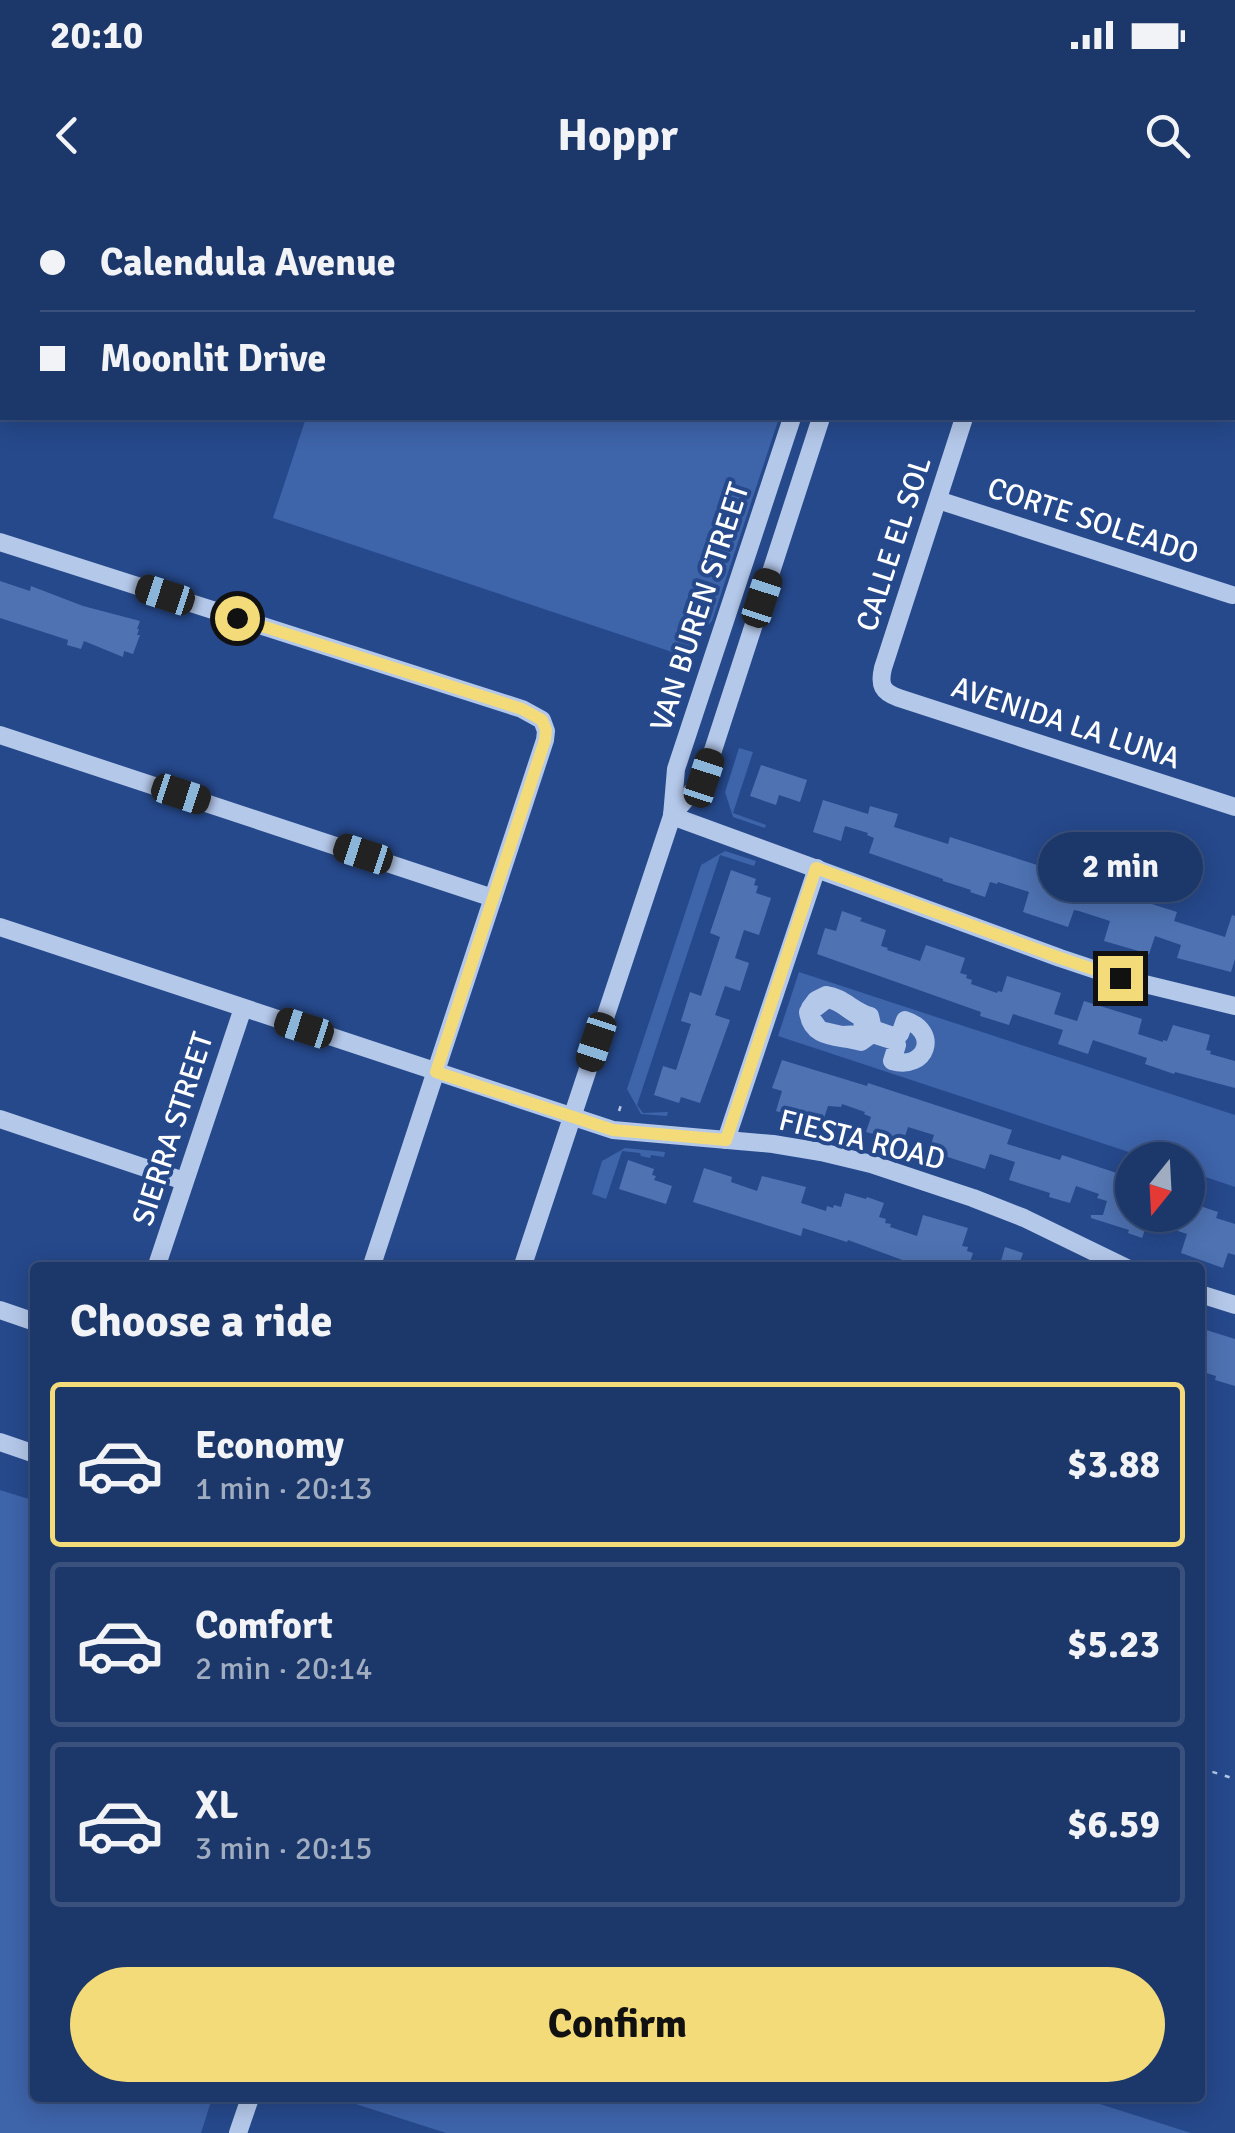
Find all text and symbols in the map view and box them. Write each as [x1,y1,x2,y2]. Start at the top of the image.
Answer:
text: 20:10 [50,12,143,59]
icon: back [40,108,95,163]
text: Hoppr [557,108,678,163]
icon: search [1140,108,1195,163]
text: Calendula Avenue [100,239,396,286]
text: Moonlit Drive [100,335,326,382]
street label: CALLE EL SOL [848,452,940,636]
street label: CORTE SOLEADO [983,469,1203,573]
street label: VAN BUREN STREET [642,478,758,736]
car [738,565,786,631]
car [132,571,198,619]
route start [215,596,260,641]
street label: AVENIDA LA LUNA [947,669,1185,777]
car [680,745,728,811]
car [148,770,214,818]
car [330,830,396,878]
callout: 2 min [1038,833,1202,903]
text: 2 min [1082,847,1159,886]
route end [1098,956,1143,1001]
car [271,1004,337,1052]
car [572,1009,620,1075]
street label: SIERRA STREET [124,1028,222,1230]
street label: FIESTA ROAD [775,1102,949,1178]
north arrow [1115,1142,1205,1232]
map controls [1115,1142,1205,1232]
text: Choose a ride [70,1294,333,1349]
icon: car [75,1420,165,1510]
text: Economy [195,1422,344,1469]
text: $3.88 [1067,1441,1160,1488]
text: 1 min · 20:13 [195,1469,373,1508]
icon: car [75,1600,165,1690]
text: Comfort [195,1602,333,1649]
text: $5.23 [1067,1621,1160,1668]
text: 2 min · 20:14 [195,1649,373,1688]
icon: car [75,1780,165,1870]
text: XL [195,1782,238,1829]
text: $6.59 [1067,1801,1160,1848]
text: 3 min · 20:15 [195,1829,373,1868]
button: Confirm [70,1967,1165,2082]

